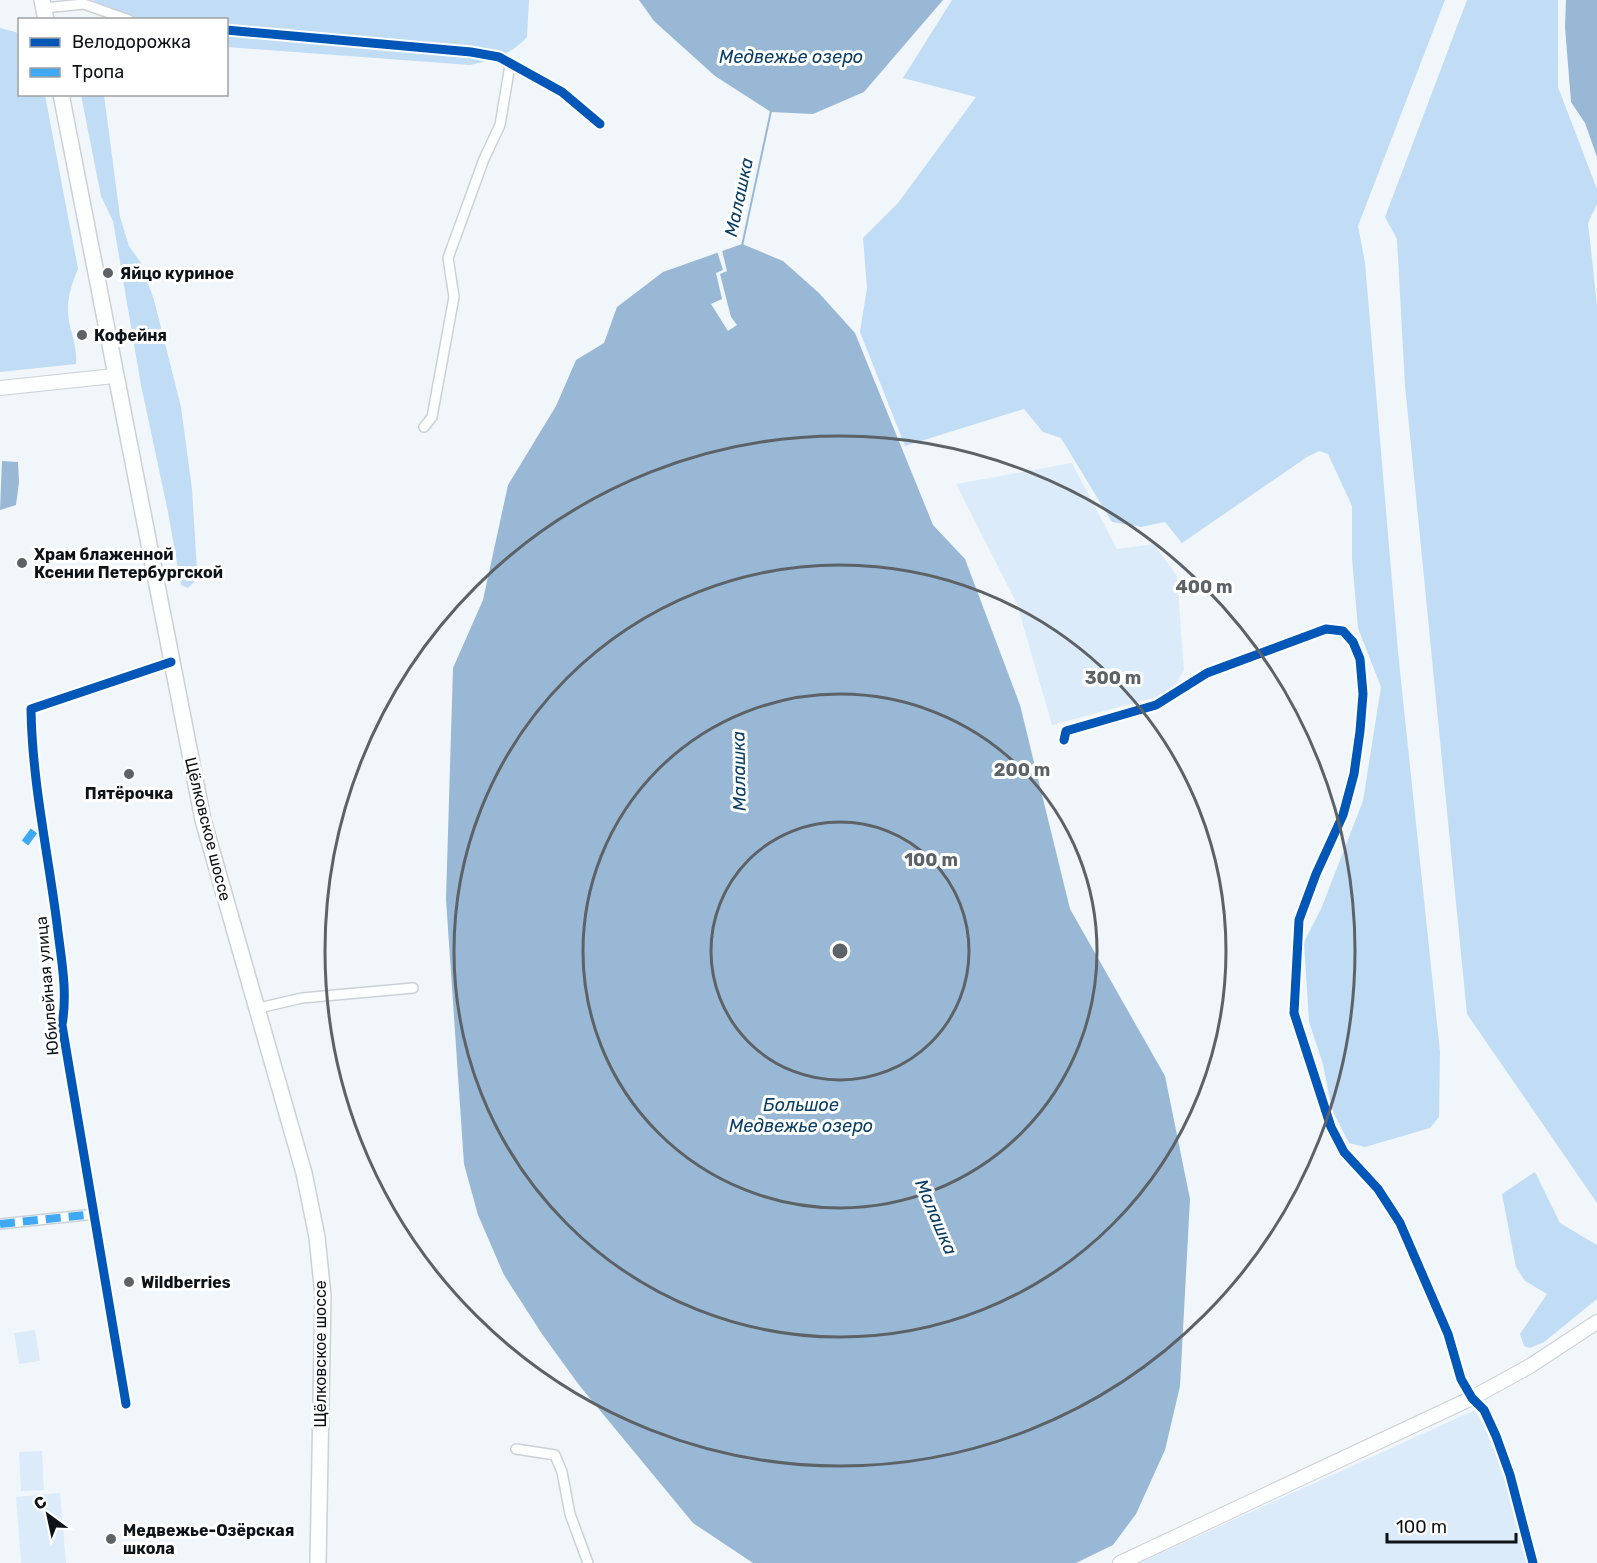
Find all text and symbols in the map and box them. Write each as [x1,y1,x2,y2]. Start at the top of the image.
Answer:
legend [18,18,228,96]
text: Велодорожка [72,31,191,53]
water label: Медвежье озеро [719,46,863,68]
text: Тропа [72,61,124,83]
water label: Малашка [720,155,758,238]
place label: Яйцо куриное [120,264,234,283]
marker: Яйцо куриное [101,266,115,280]
place label: Кофейня [94,326,167,345]
marker: Кофейня [75,328,89,342]
place label: Храм блаженной Ксении Петербургской [34,545,223,582]
marker: Храм блаженной Ксении Петербургской [15,556,29,570]
text: 400 m [1175,576,1233,598]
text: 300 m [1085,667,1141,689]
water label: Малашка [727,730,751,811]
street label: Щёлковское шоссе [181,755,235,903]
text: 200 m [994,759,1050,781]
marker: Пятёрочка [122,767,136,781]
place label: Пятёрочка [85,784,173,803]
text: 100 m [904,849,958,871]
street label: Юбилейная улица [31,916,63,1056]
centre of rings [830,941,850,961]
water label: Большое Медвежье озеро [729,1094,873,1137]
water label: Малашка [910,1176,962,1259]
place label: Wildberries [141,1273,231,1292]
marker: Wildberries [122,1275,136,1289]
street label: Щёлковское шоссе [311,1280,330,1428]
north arrow [18,1485,78,1545]
text: С [30,1492,50,1514]
scale bar [1387,1506,1516,1544]
text: 100 m [1396,1516,1447,1538]
place label: Медвежье-Озёрская школа [123,1521,294,1558]
marker: Медвежье-Озёрская школа [104,1532,118,1546]

